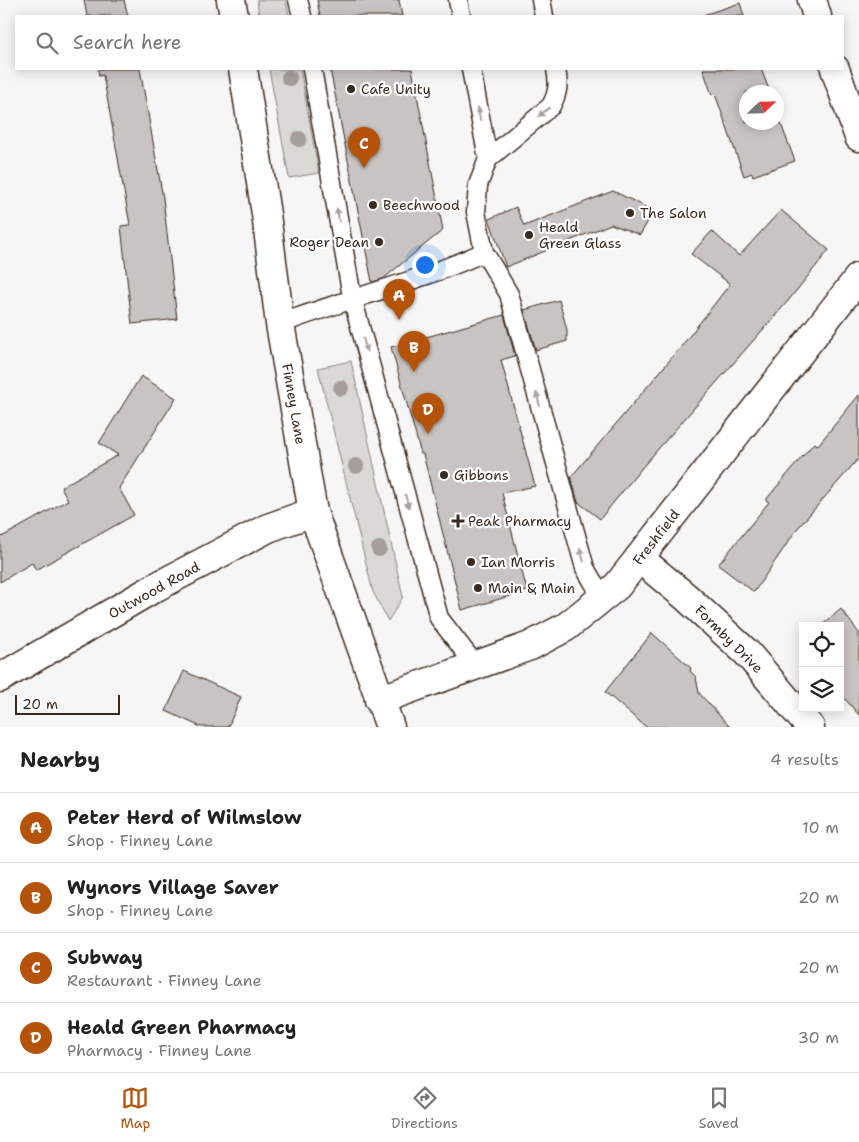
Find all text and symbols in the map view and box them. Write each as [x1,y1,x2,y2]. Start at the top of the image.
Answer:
search box [15,15,844,70]
icon: search [33,29,61,57]
text: Search here [73,30,182,55]
place label: Cafe Unity [361,80,431,98]
marker: Cafe Unity [345,83,357,95]
north arrow [739,85,784,130]
one-way arrow [475,105,483,121]
one-way arrow [538,107,551,118]
pin: C [348,127,380,168]
place label: Beechwood [383,196,460,214]
marker: Beechwood [367,199,379,211]
place label: The Salon [640,204,707,222]
one-way arrow [334,206,342,222]
marker: The Salon [624,207,636,219]
place label: Heald Green Glass [539,218,621,252]
marker: Heald Green Glass [523,229,535,241]
place label: Roger Dean [290,233,369,251]
marker: Roger Dean [373,236,385,248]
your location [412,252,438,278]
pin: A [383,279,415,320]
pin: B [398,331,430,372]
one-way arrow [361,337,369,352]
street label: Finney Lane [278,362,310,446]
one-way arrow [534,391,542,406]
pin: D [412,393,444,434]
place label: Gibbons [454,466,509,484]
marker: Gibbons [438,469,450,481]
one-way arrow [404,494,412,509]
street label: Freshfield [629,505,683,569]
place label: Peak Pharmacy [468,512,571,530]
marker: Peak Pharmacy [452,515,464,527]
one-way arrow [577,548,585,563]
place label: Ian Morris [481,553,555,571]
marker: Ian Morris [465,556,477,568]
street label: Outwood Road [105,557,203,623]
place label: Main & Main [488,579,576,597]
marker: Main & Main [472,582,484,594]
street label: Formby Drive [691,601,767,677]
map controls [799,622,844,712]
button: locate [799,622,844,667]
button: layers [799,667,844,712]
scale bar [15,692,120,715]
text: 20 m [22,695,58,713]
text: Nearby [20,746,100,774]
text: 4 results [770,749,839,770]
text: Peter Herd of Wilmslow [67,805,302,830]
text: A [30,817,42,838]
text: 10 m [802,817,839,838]
text: Shop · Finney Lane [67,830,213,851]
text: Wynors Village Saver [67,875,279,900]
text: B [31,887,41,908]
text: 20 m [798,887,839,908]
text: Shop · Finney Lane [67,900,213,921]
text: Subway [67,945,143,970]
text: C [31,957,41,978]
text: 20 m [798,957,839,978]
text: Restaurant · Finney Lane [67,970,262,991]
text: Heald Green Pharmacy [67,1015,296,1040]
text: D [30,1027,42,1048]
text: 30 m [798,1027,839,1048]
text: Pharmacy · Finney Lane [67,1040,252,1061]
tab: Map [120,1084,150,1132]
tab: Directions [391,1084,458,1132]
tab: Saved [699,1084,739,1132]

